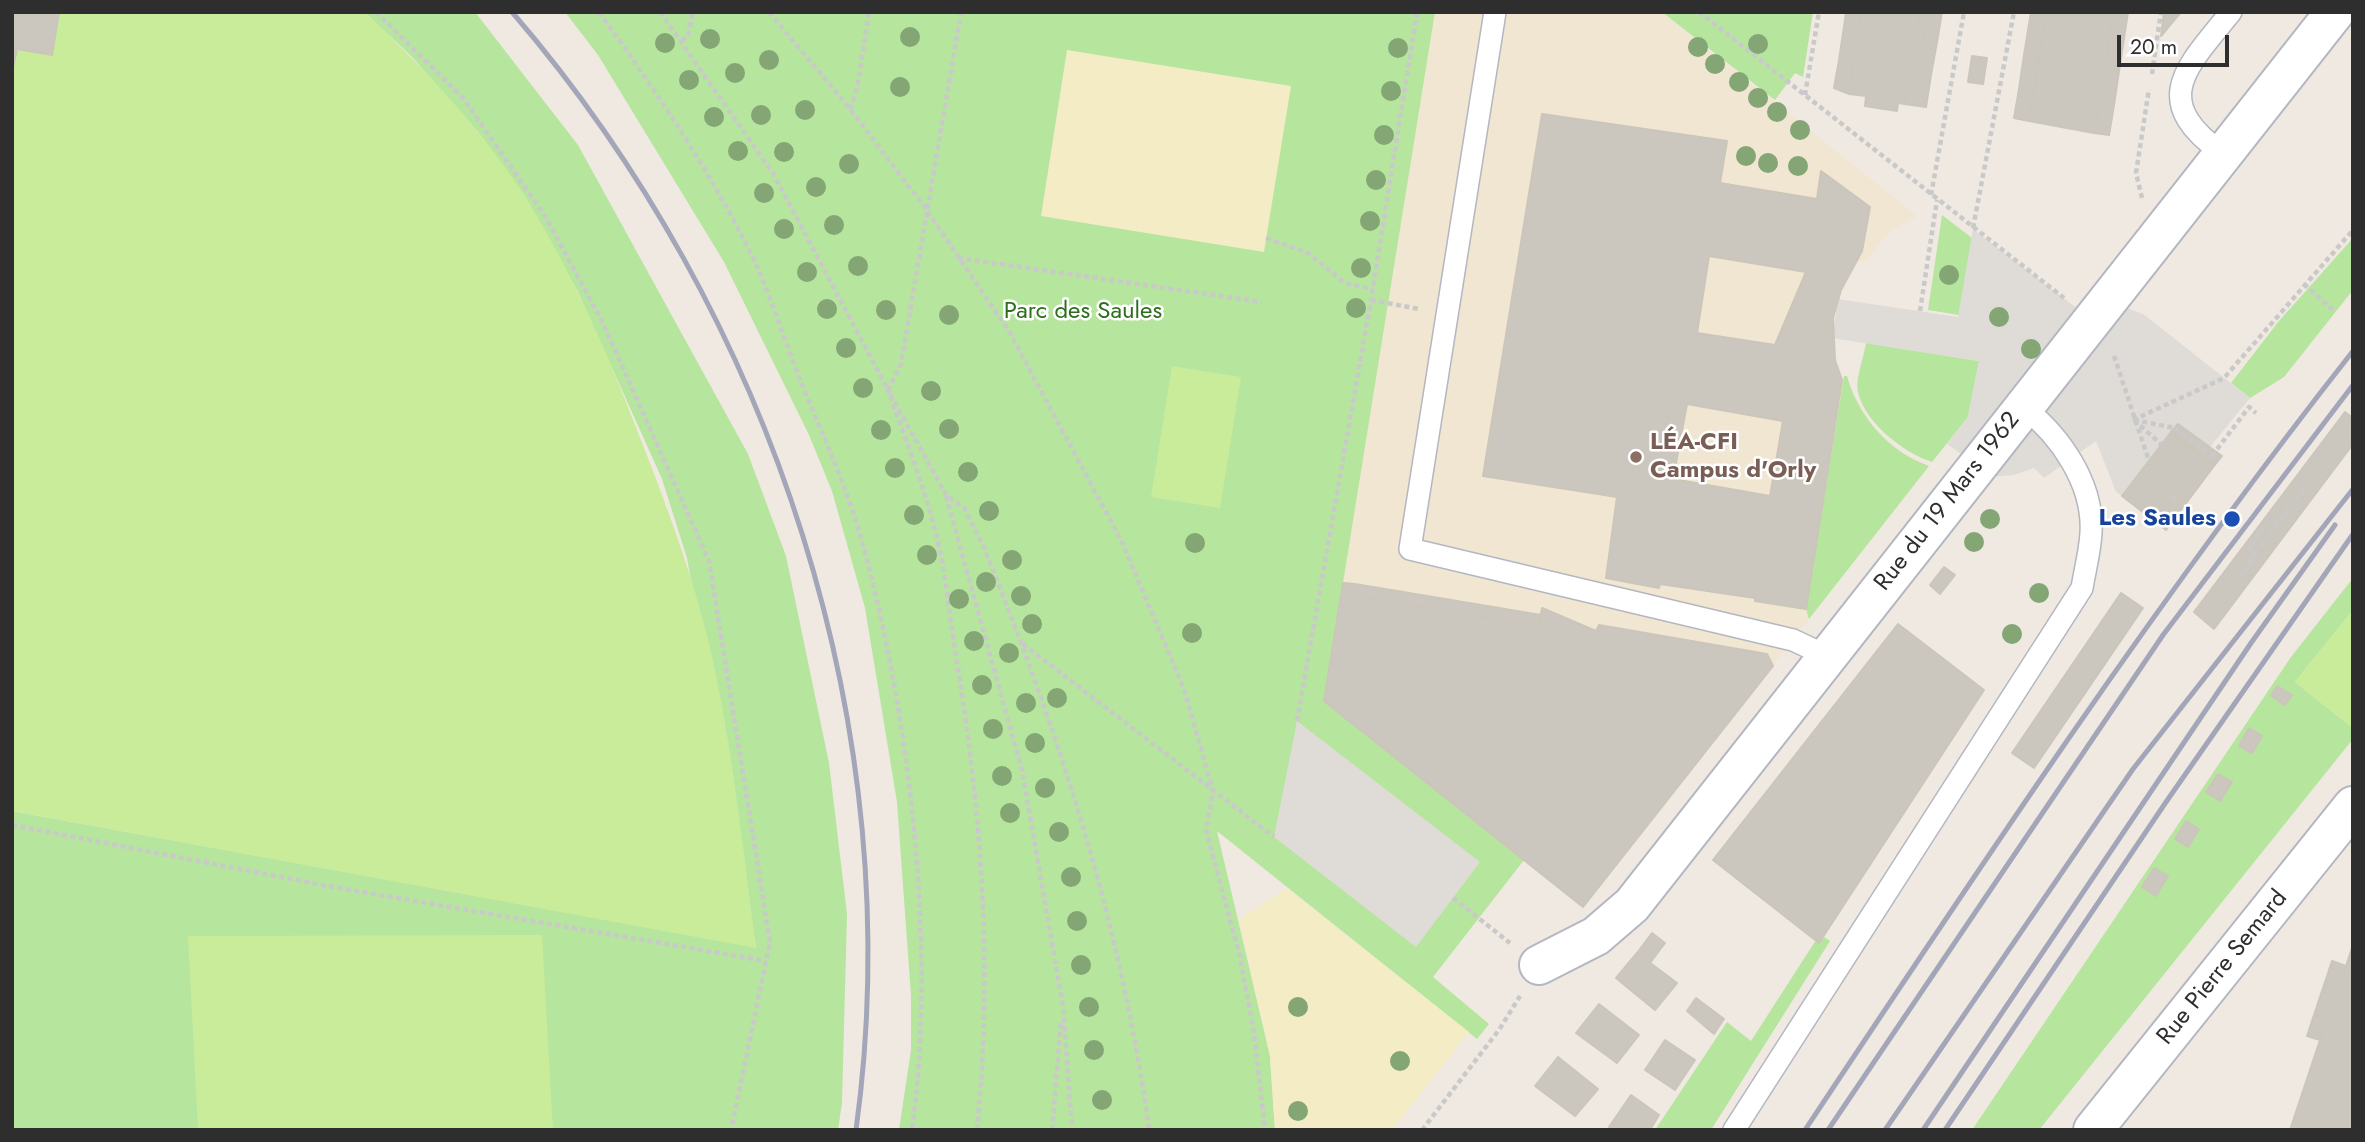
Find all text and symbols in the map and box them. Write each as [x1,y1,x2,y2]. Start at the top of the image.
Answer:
scale bar [2120,21,2232,65]
text: 20 m [2130,32,2177,62]
park label: Parc des Saules [1004,298,1162,326]
street label: Rue du 19 Mars 1962 [1869,407,2027,597]
place label: LÉA-CFI Campus d'Orly [1650,429,1816,485]
marker: LÉA-CFI Campus d'Orly [1628,449,1644,465]
place label: Les Saules [2099,505,2216,533]
marker: Les Saules [2222,509,2242,529]
street label: Rue Pierre Semard [2152,885,2294,1051]

